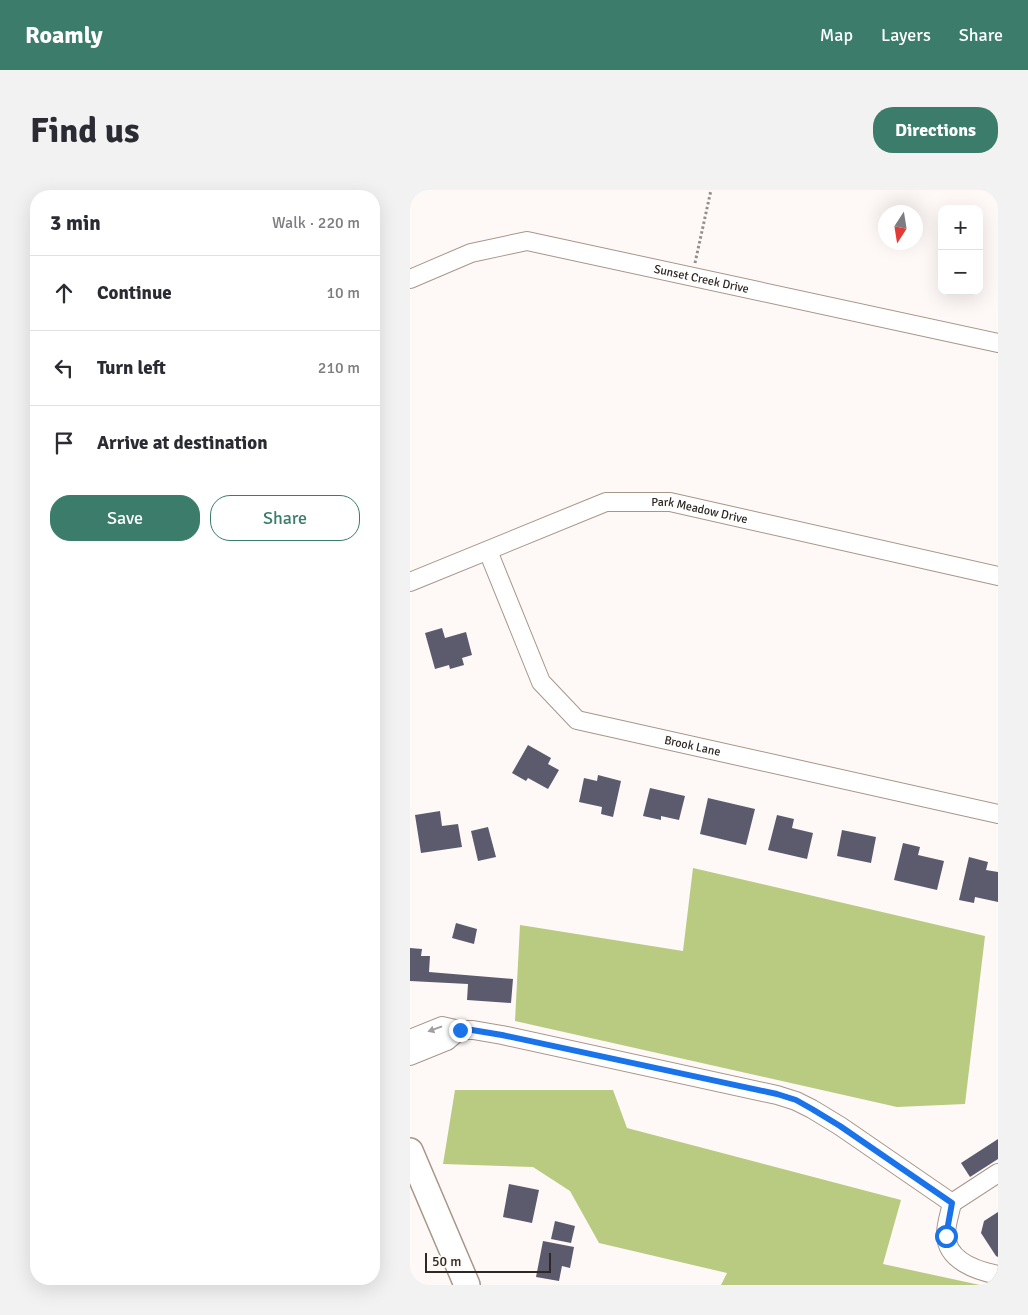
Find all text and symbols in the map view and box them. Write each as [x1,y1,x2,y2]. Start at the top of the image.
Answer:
text: Roamly [25,20,103,50]
text: Map [820,24,853,46]
text: Layers [881,24,931,46]
text: Share [959,24,1003,46]
button: Directions [873,107,998,153]
text: Find us [30,109,140,152]
north arrow [878,205,923,250]
map controls [938,205,983,295]
button: + [938,205,983,250]
text: 3 min [50,210,101,236]
text: Walk · 220 m [272,213,360,233]
button: − [938,250,983,295]
street label: Sunset Creek Drive [652,261,750,296]
icon: ahead [50,279,78,307]
text: Continue [97,281,172,305]
text: 10 m [326,283,360,303]
icon: left [50,354,78,382]
text: Turn left [97,356,166,380]
text: 210 m [318,358,360,378]
icon: arrive [50,429,78,457]
text: Arrive at destination [97,431,268,455]
street label: Park Meadow Drive [651,494,749,527]
button: Save [50,495,200,541]
button: Share [210,495,360,541]
street label: Brook Lane [663,732,722,759]
route end [449,1019,472,1042]
one-way arrow [427,1026,442,1033]
route start [935,1225,958,1248]
scale bar [425,1250,551,1273]
text: 50 m [432,1253,461,1270]

